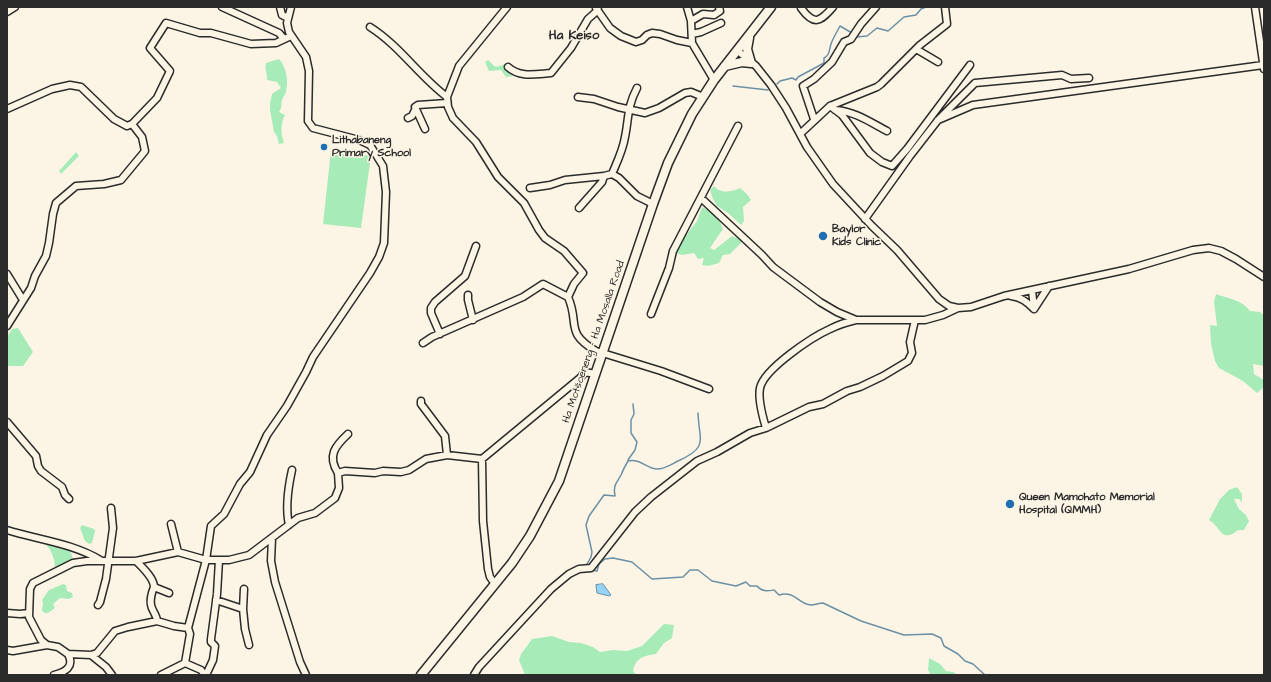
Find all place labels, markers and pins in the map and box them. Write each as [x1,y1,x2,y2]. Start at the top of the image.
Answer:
place label: Lithabaneng Primary School [332,134,411,160]
marker: Lithabaneng Primary School [319,142,329,152]
place label: Baylor Kids Clinic [832,223,881,249]
marker: Baylor Kids Clinic [817,230,829,242]
place label: Queen Mamohato Memorial Hospital (QMMH) [1019,491,1155,517]
marker: Queen Mamohato Memorial Hospital (QMMH) [1004,498,1016,510]

